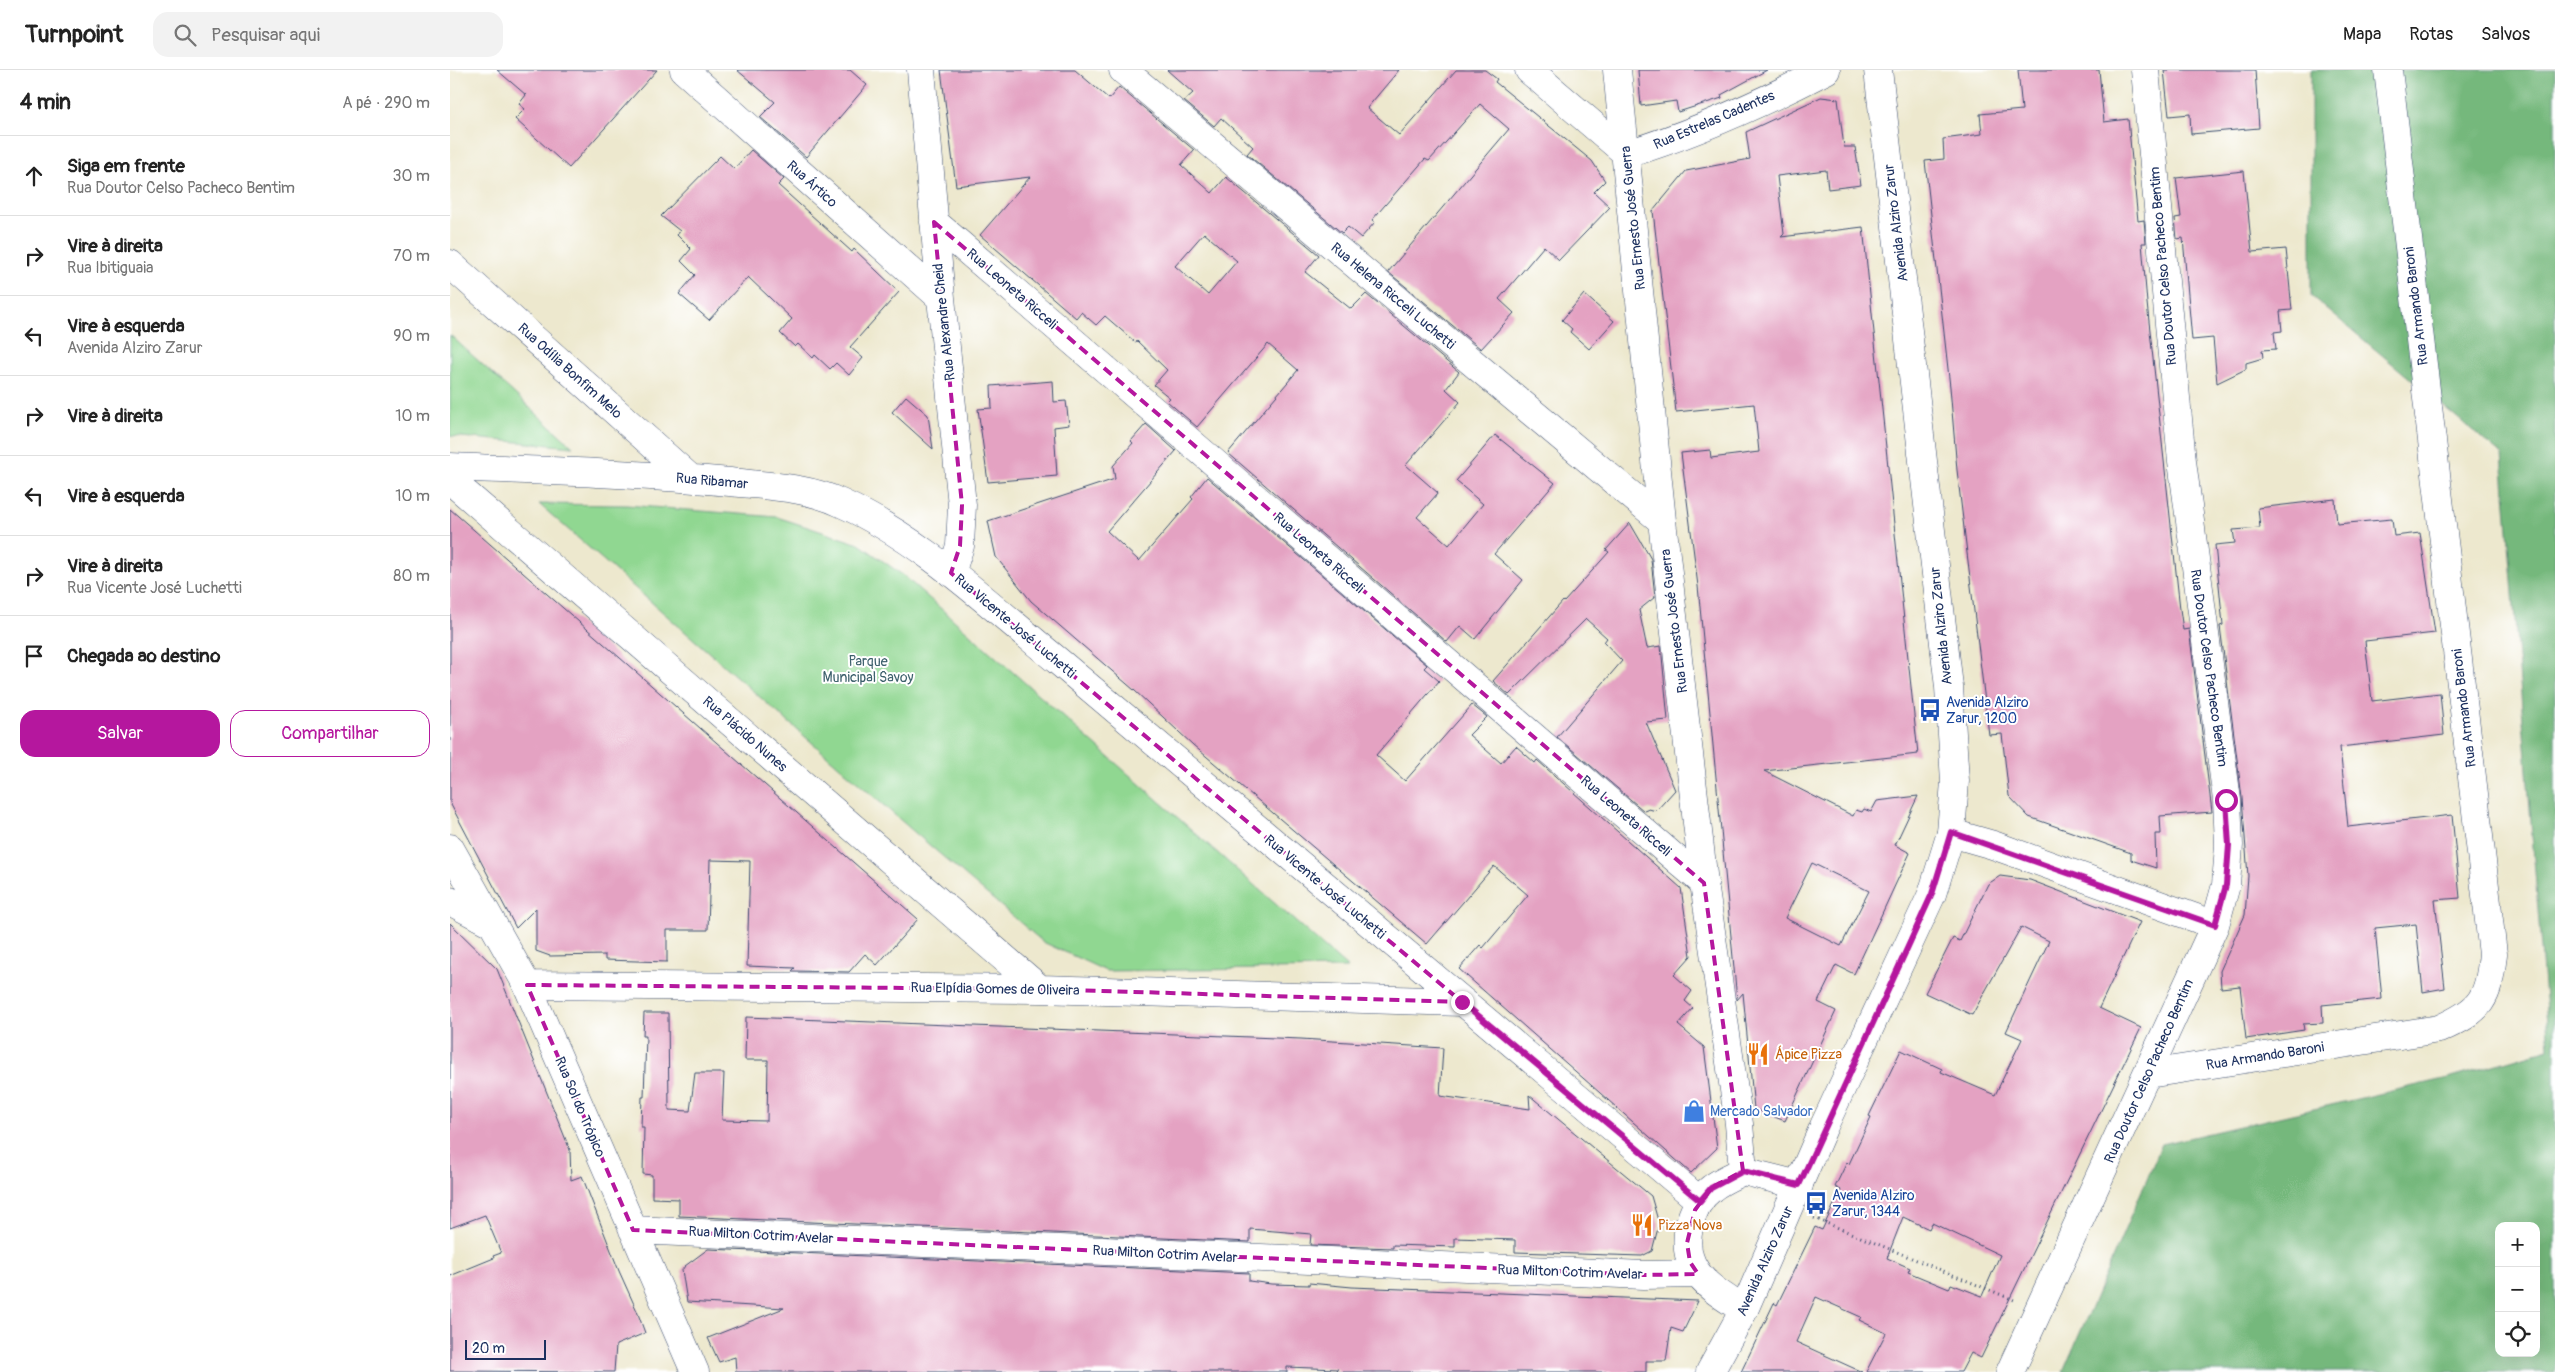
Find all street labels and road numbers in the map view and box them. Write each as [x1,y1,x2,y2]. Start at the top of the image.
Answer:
street label: Rua Estrelas Cadentes [1651,86,1778,153]
street label: Rua Ernesto José Guerra [1617,145,1649,291]
street label: Rua Ártico [783,156,842,211]
street label: Avenida Alziro Zarur [1880,163,1912,283]
street label: Rua Doutor Celso Pacheco Bentim [2146,166,2180,366]
street label: Rua Helena Ricceli Luchetti [1327,239,1459,353]
street label: Rua Leoneta Ricceli [963,245,1061,333]
street label: Rua Armando Baroni [2400,245,2432,366]
street label: Rua Alexandre Cheid [929,262,959,382]
street label: Rua Odília Bonfim Melo [514,320,626,423]
street label: Rua Ribamar [675,469,749,493]
street label: Rua Leoneta Ricceli [1270,509,1368,597]
street label: Rua Ernesto José Guerra [1657,548,1691,694]
street label: Avenida Alziro Zarur [1926,566,1956,686]
street label: Rua Doutor Celso Pacheco Bentim [2187,568,2231,768]
street label: Rua Vicente José Luchetti [951,570,1079,682]
street label: Rua Armando Baroni [2448,647,2480,768]
street label: Rua Plácido Nunes [699,693,791,776]
street label: Rua Leoneta Ricceli [1577,772,1675,860]
street label: Rua Vicente José Luchetti [1261,831,1389,943]
street label: Rua Doutor Celso Pacheco Bentim [2101,976,2197,1166]
street label: Rua Elpídia Gomes de Oliveira [910,979,1080,999]
street label: Rua Armando Baroni [2205,1038,2326,1074]
street label: Rua Sol do Trópico [551,1054,609,1160]
street label: Avenida Alziro Zarur [1733,1203,1797,1319]
street label: Rua Milton Cotrim Avelar [688,1223,834,1247]
street label: Rua Milton Cotrim Avelar [1092,1242,1238,1266]
street label: Rua Milton Cotrim Avelar [1497,1261,1643,1283]

